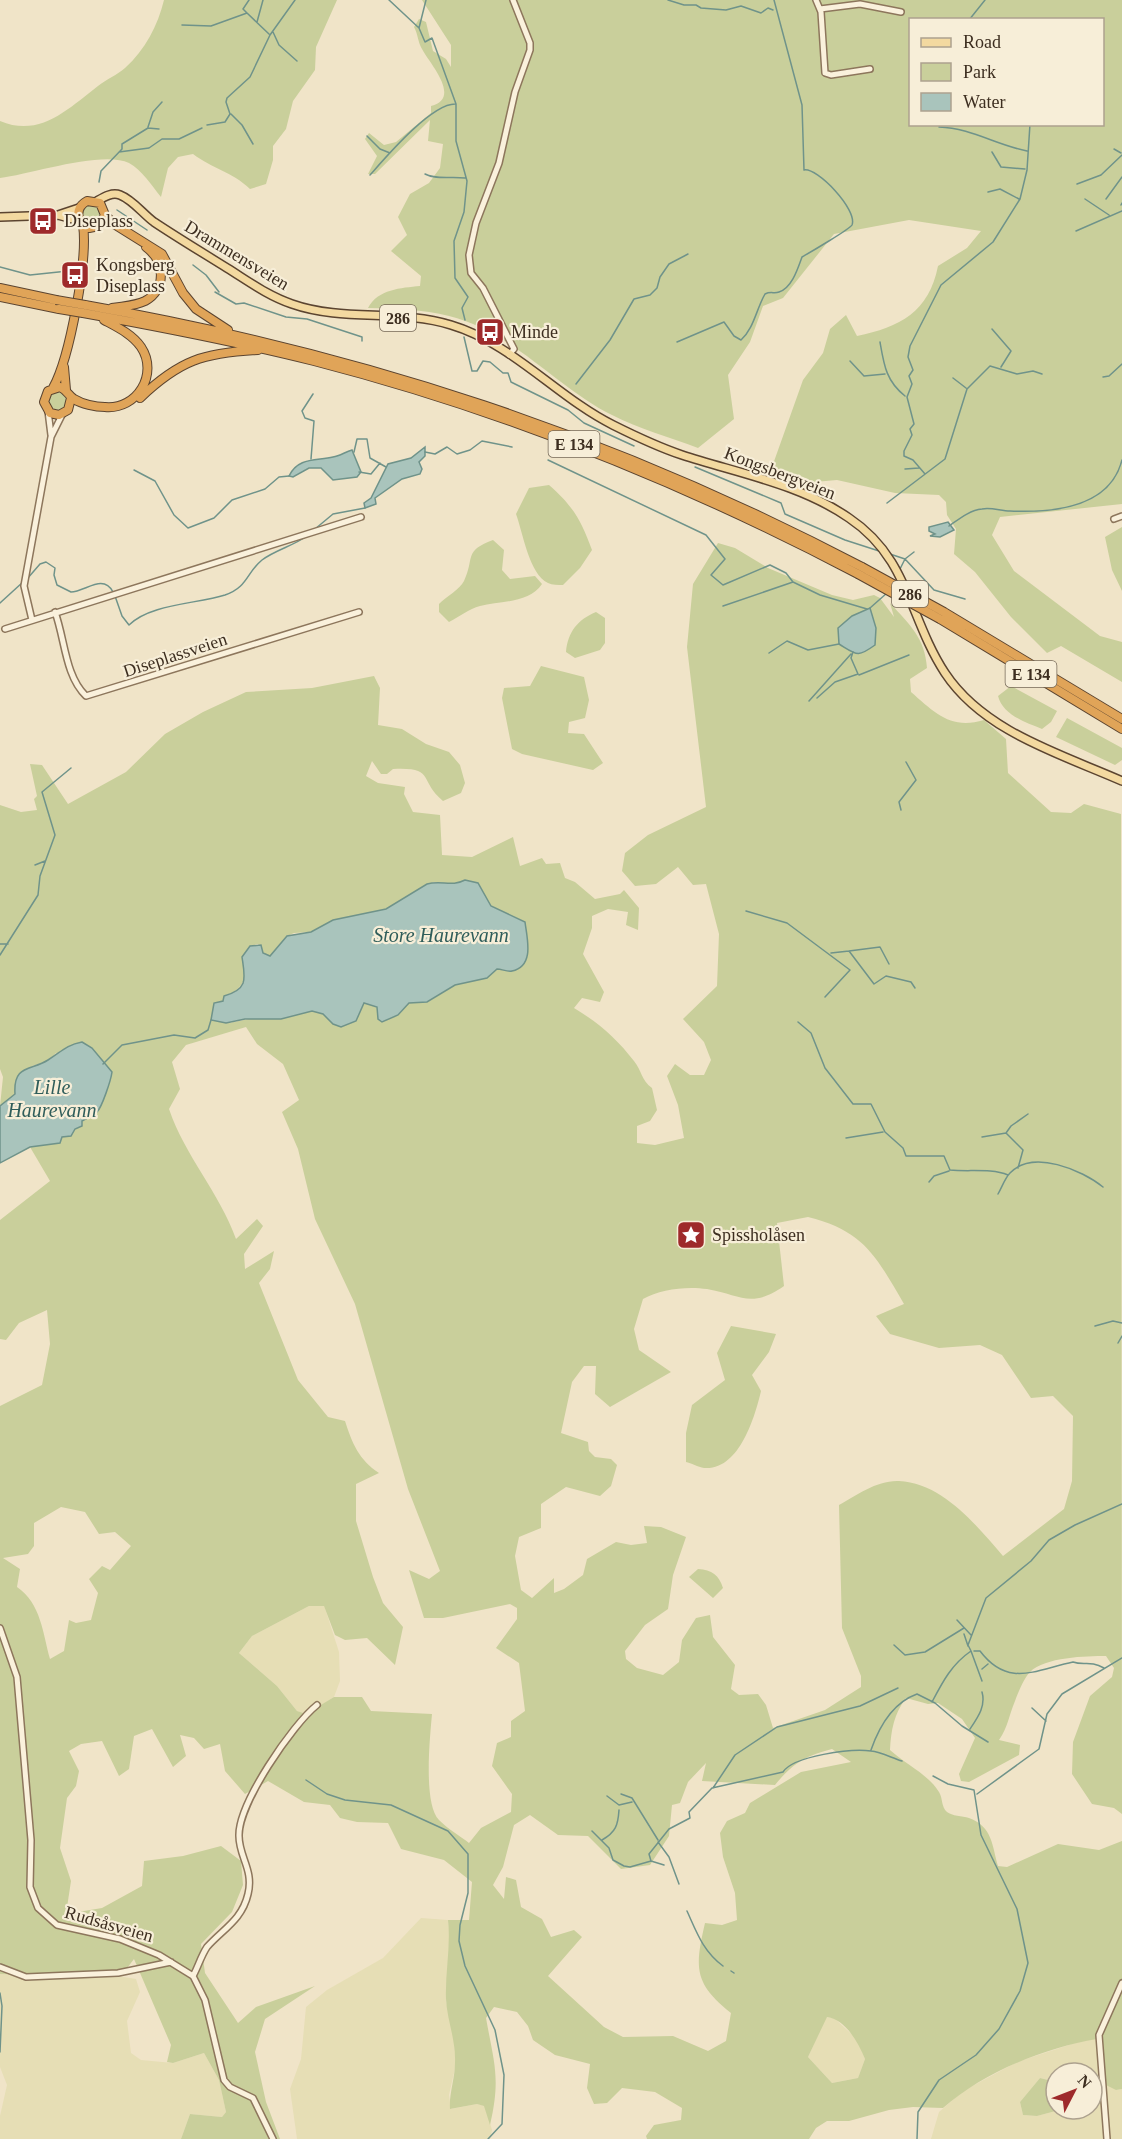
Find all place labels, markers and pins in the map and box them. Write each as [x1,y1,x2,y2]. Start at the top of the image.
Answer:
bus stop icon: Diseplass [27,205,59,237]
place label: Diseplass [64,211,133,231]
place label: Kongsberg Diseplass [96,255,175,296]
bus stop icon: Kongsberg Diseplass [59,259,91,291]
bus stop icon: Minde [474,316,506,348]
place label: Minde [511,322,558,342]
place icon: Spissholåsen [675,1219,707,1251]
place label: Spissholåsen [712,1225,805,1245]

